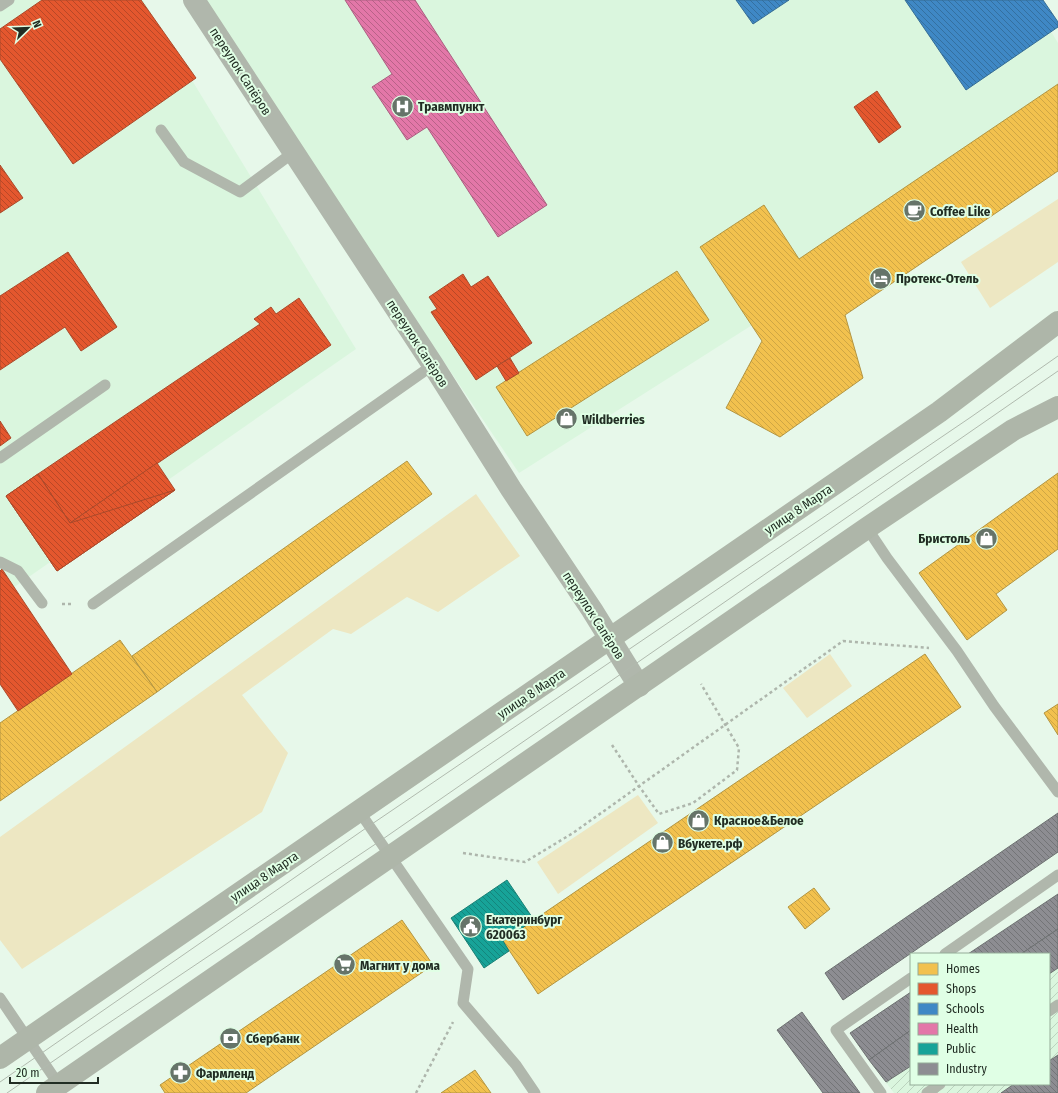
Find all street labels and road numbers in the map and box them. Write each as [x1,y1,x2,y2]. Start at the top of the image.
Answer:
street label: переулок Сапёров [207,25,274,118]
street label: переулок Сапёров [384,297,451,390]
street label: улица 8 Марта [762,481,835,538]
street label: переулок Сапёров [560,569,627,662]
street label: улица 8 Марта [495,665,568,722]
street label: улица 8 Марта [228,848,301,905]

